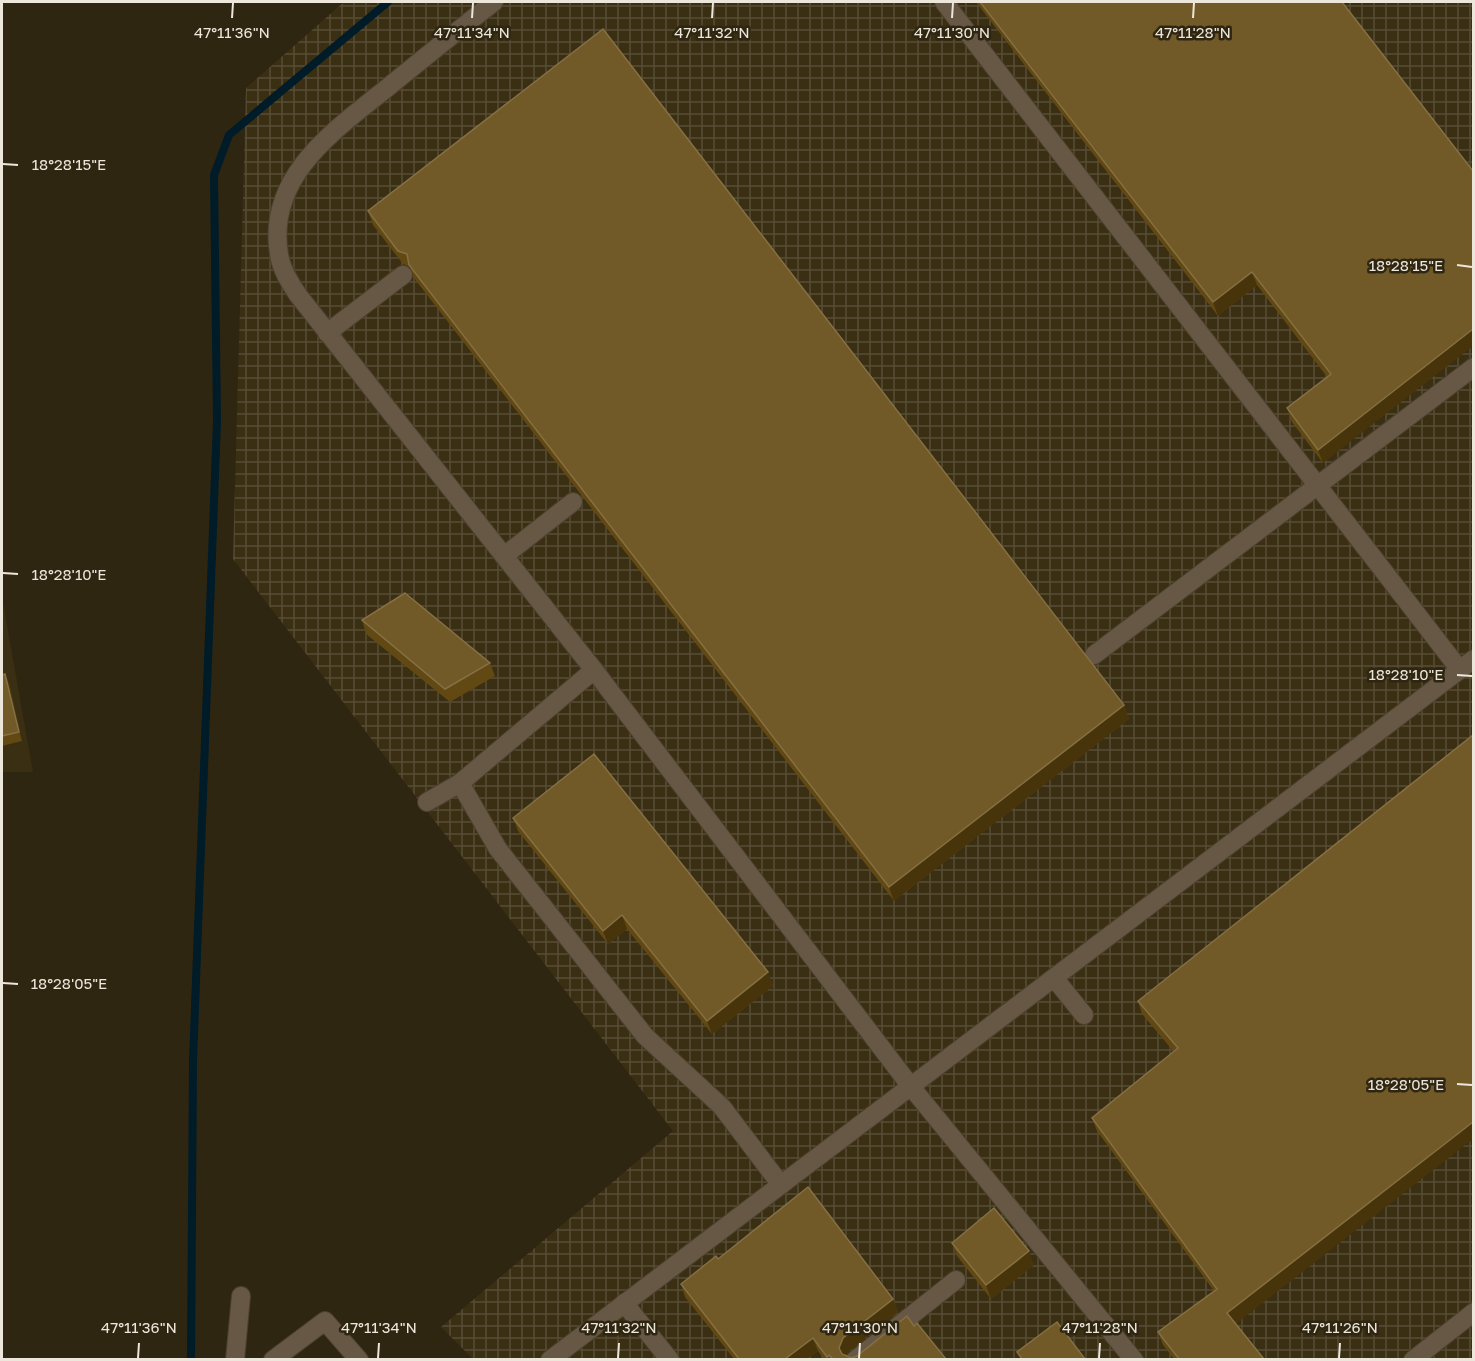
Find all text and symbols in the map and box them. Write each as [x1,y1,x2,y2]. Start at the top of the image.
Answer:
text: 47°11'36"N [194,23,270,41]
text: 47°11'34"N [434,23,510,41]
text: 47°11'32"N [674,23,750,41]
text: 47°11'30"N [914,23,990,41]
text: 47°11'28"N [1155,23,1231,41]
text: 18°28'15"E [32,155,106,173]
text: 18°28'15"E [1369,256,1443,274]
text: 18°28'10"E [31,565,107,583]
text: 18°28'10"E [1368,665,1444,683]
text: 18°28'05"E [31,974,107,992]
text: 18°28'05"E [1368,1075,1444,1093]
text: 47°11'36"N [101,1318,177,1336]
text: 47°11'34"N [341,1318,417,1336]
text: 47°11'32"N [581,1318,657,1336]
text: 47°11'30"N [822,1318,898,1336]
text: 47°11'28"N [1062,1318,1138,1336]
text: 47°11'26"N [1302,1318,1378,1336]

